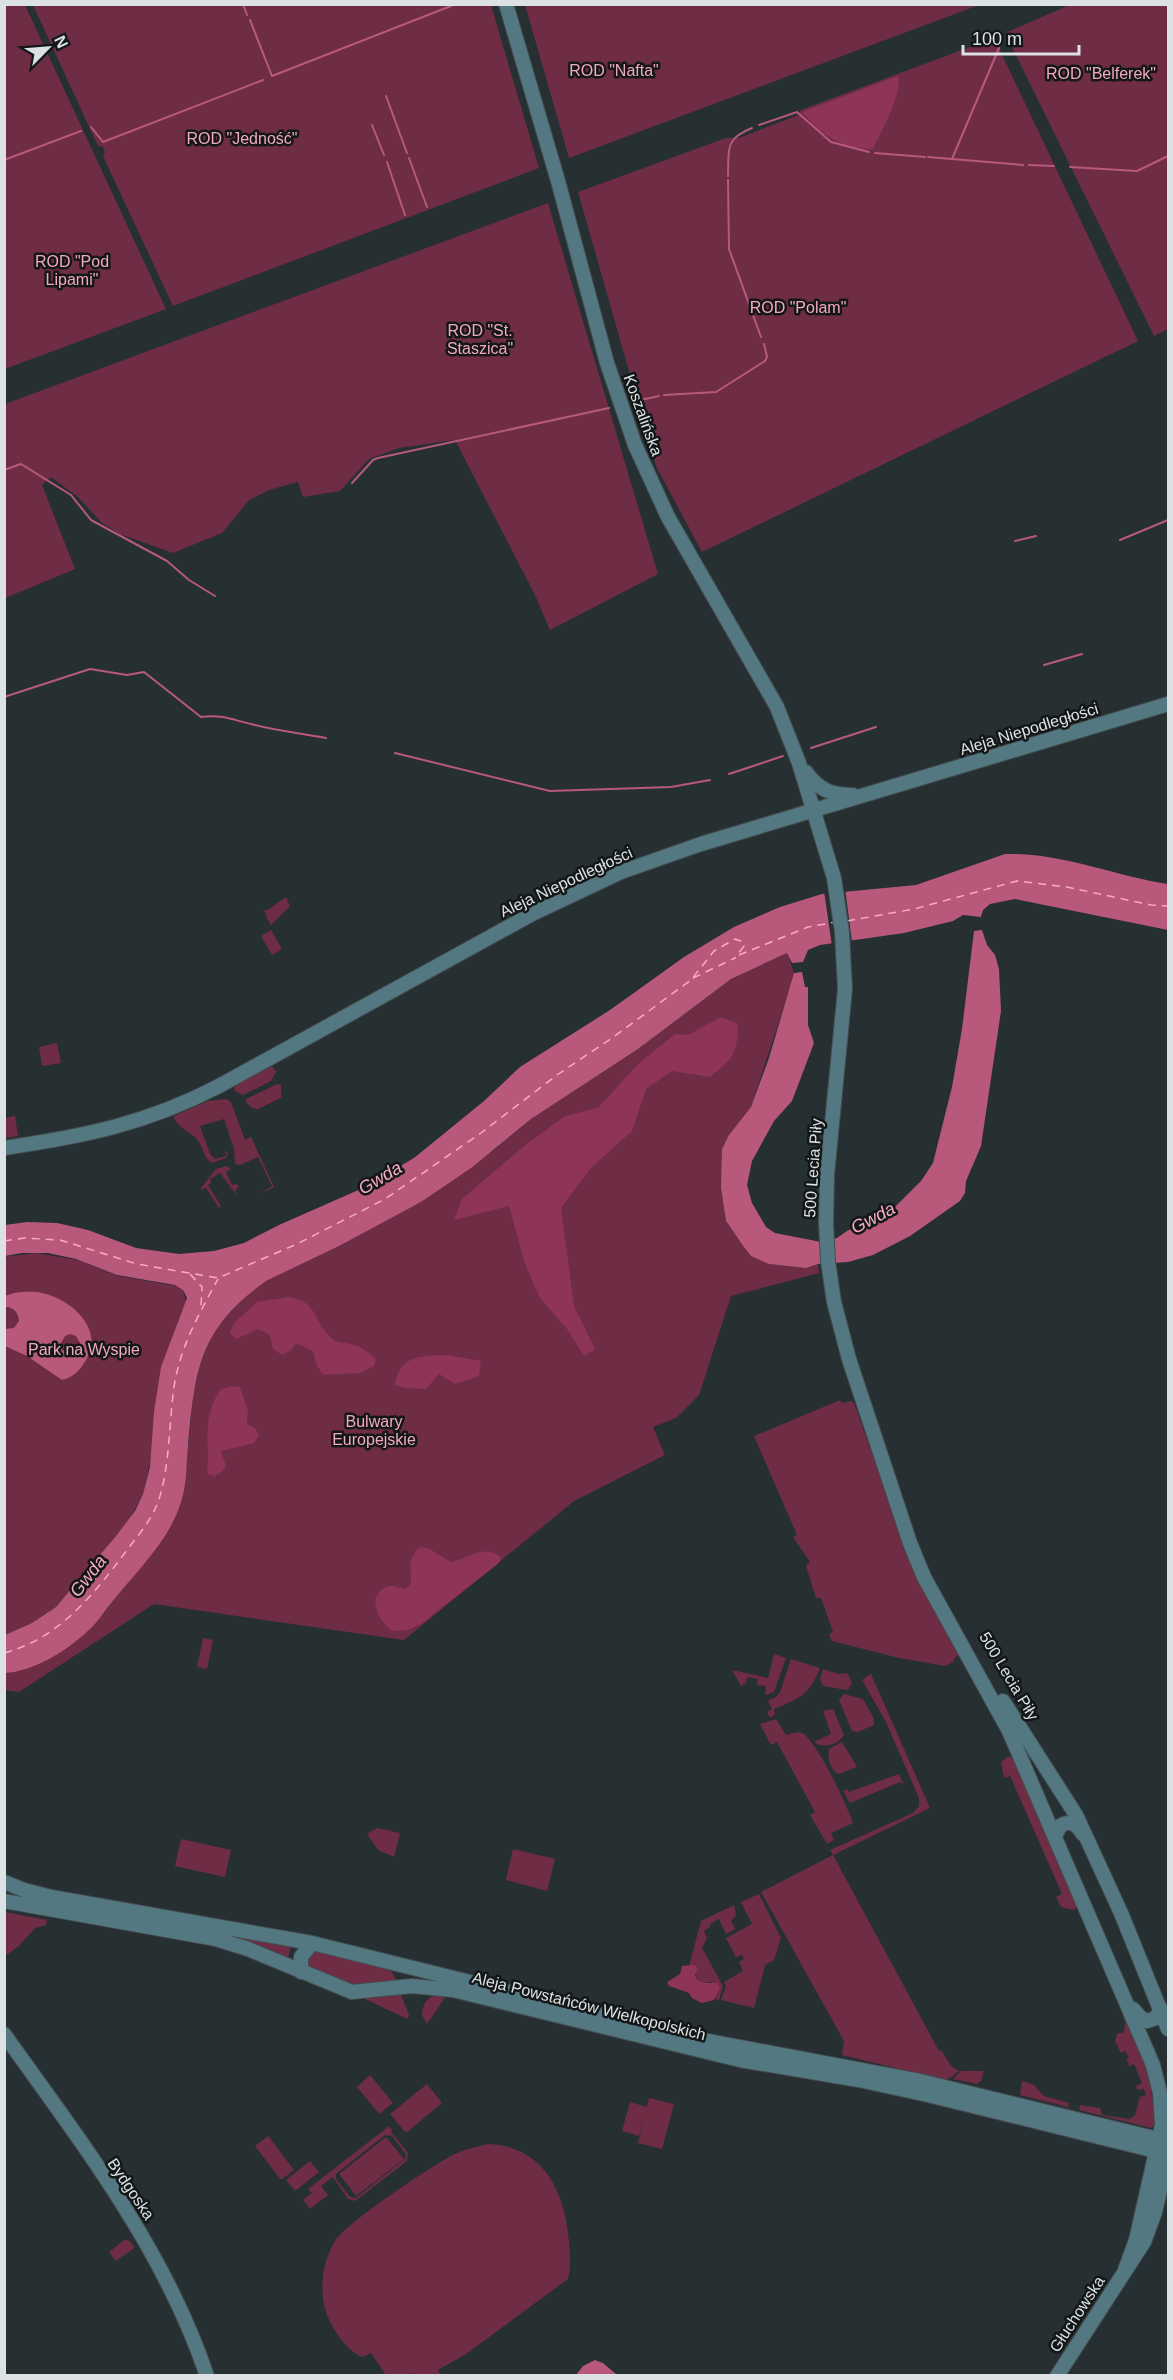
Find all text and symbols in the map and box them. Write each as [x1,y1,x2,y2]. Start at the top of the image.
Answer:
north arrow [18,18,78,78]
scale bar [963,18,1078,56]
text: 100 m [972,29,1022,49]
text: N [51,33,71,51]
park label: ROD "Nafta" [569,62,659,79]
park label: ROD "Belferek" [1046,65,1156,82]
park label: ROD "Jedność" [187,130,297,147]
park label: ROD "Pod Lipami" [35,253,109,288]
park label: ROD "Polam" [750,299,846,316]
park label: ROD "St. Staszica" [447,322,513,357]
street label: Koszalińska [620,372,666,458]
street label: Aleja Niepodległości [958,700,1100,758]
street label: Aleja Niepodległości [497,844,635,920]
street label: 500 Lecia Piły [801,1118,825,1218]
water label: Gwda [355,1157,405,1199]
water label: Gwda [848,1198,898,1238]
park label: Park na Wyspie [28,1341,140,1358]
park label: Bulwary Europejskie [332,1413,416,1448]
water label: Gwda [66,1551,110,1601]
street label: 500 Lecia Piły [976,1629,1042,1723]
street label: Aleja Powstańców Wielkopolskich [470,1969,708,2043]
street label: Bydgoska [104,2155,158,2223]
street label: Głuchowska [1046,2273,1108,2355]

